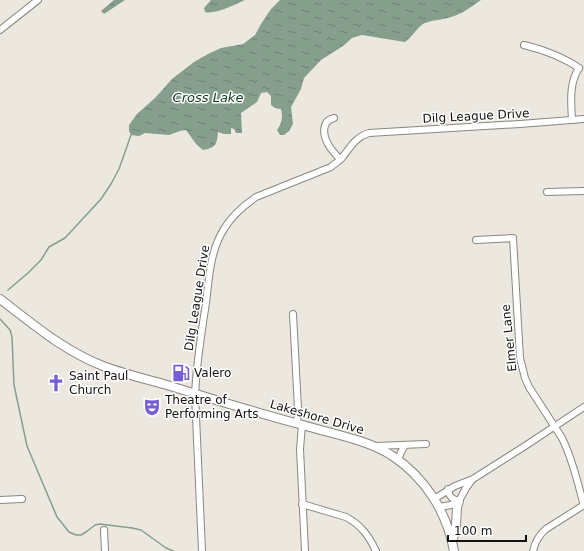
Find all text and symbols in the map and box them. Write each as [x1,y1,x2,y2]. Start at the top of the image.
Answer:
water label: Cross Lake [173,90,243,105]
street label: Dilg League Drive [422,106,530,126]
street label: Dilg League Drive [182,244,212,352]
street label: Elmer Lane [498,304,520,372]
fuel station icon: Valero [171,363,191,383]
place label: Valero [194,366,231,380]
place label: Saint Paul Church [69,369,128,397]
church icon: Saint Paul Church [46,373,66,393]
place label: Theatre of Performing Arts [164,393,259,421]
theatre icon: Theatre of Performing Arts [142,397,162,417]
street label: Lakeshore Drive [268,397,366,437]
scale bar [448,517,526,543]
text: 100 m [454,524,492,538]

